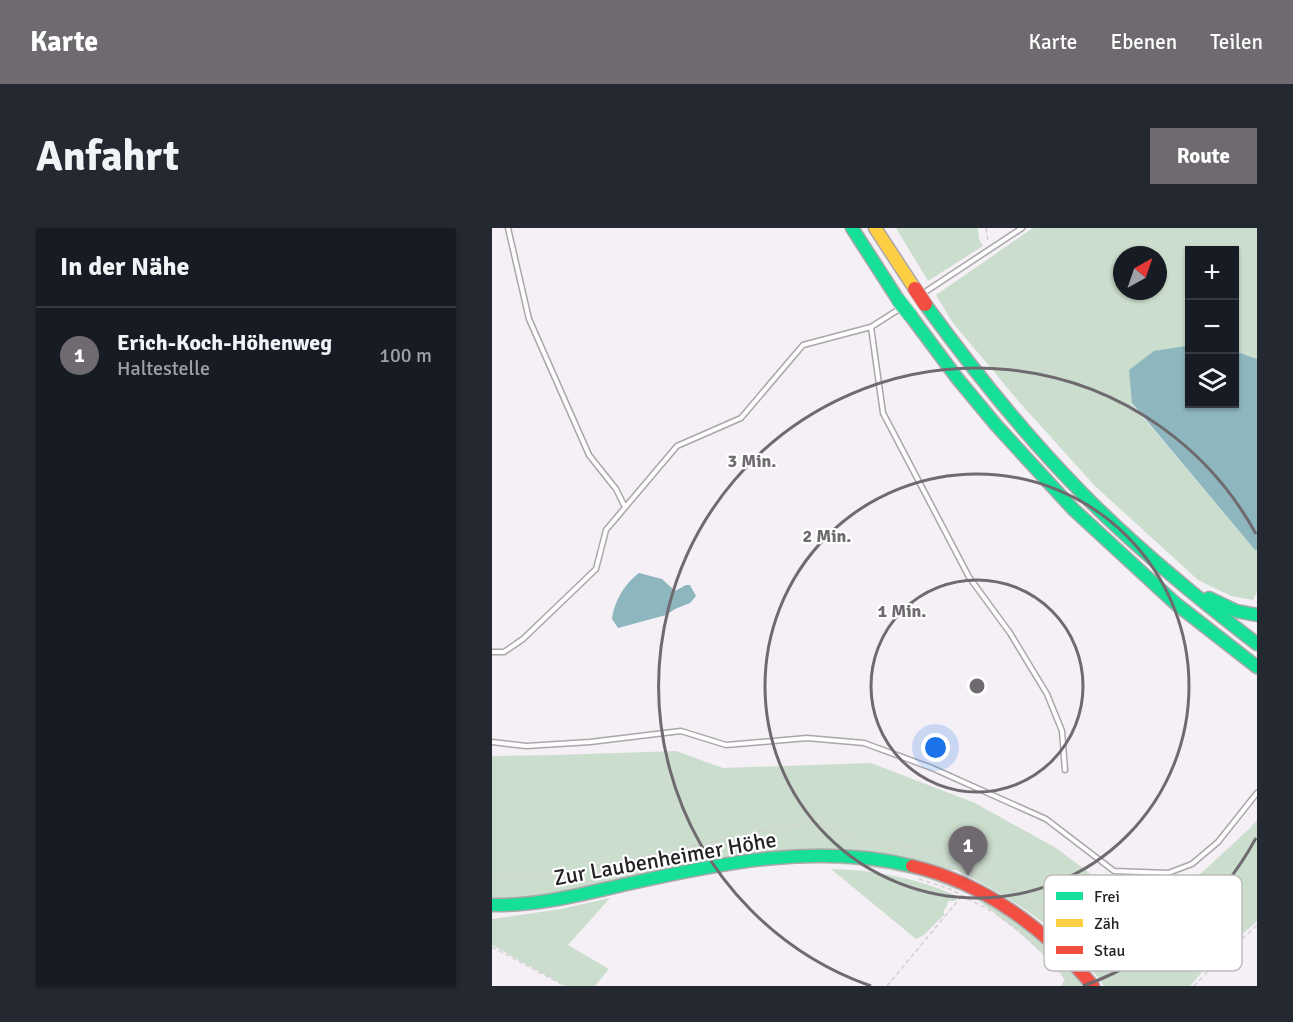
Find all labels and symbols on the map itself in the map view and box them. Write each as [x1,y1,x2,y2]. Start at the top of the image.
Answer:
north arrow [1113,246,1167,300]
text: 3 Min. [727,450,777,472]
text: 2 Min. [802,525,852,547]
text: 1 Min. [877,600,927,622]
centre of rings [967,676,987,696]
your location [921,733,950,762]
street label: Zur Laubenheimer Höhe [552,826,778,891]
pin: 1 [948,826,988,876]
legend [1044,875,1242,971]
text: Frei [1094,887,1120,907]
text: Zäh [1094,914,1120,934]
text: Stau [1094,941,1125,961]

